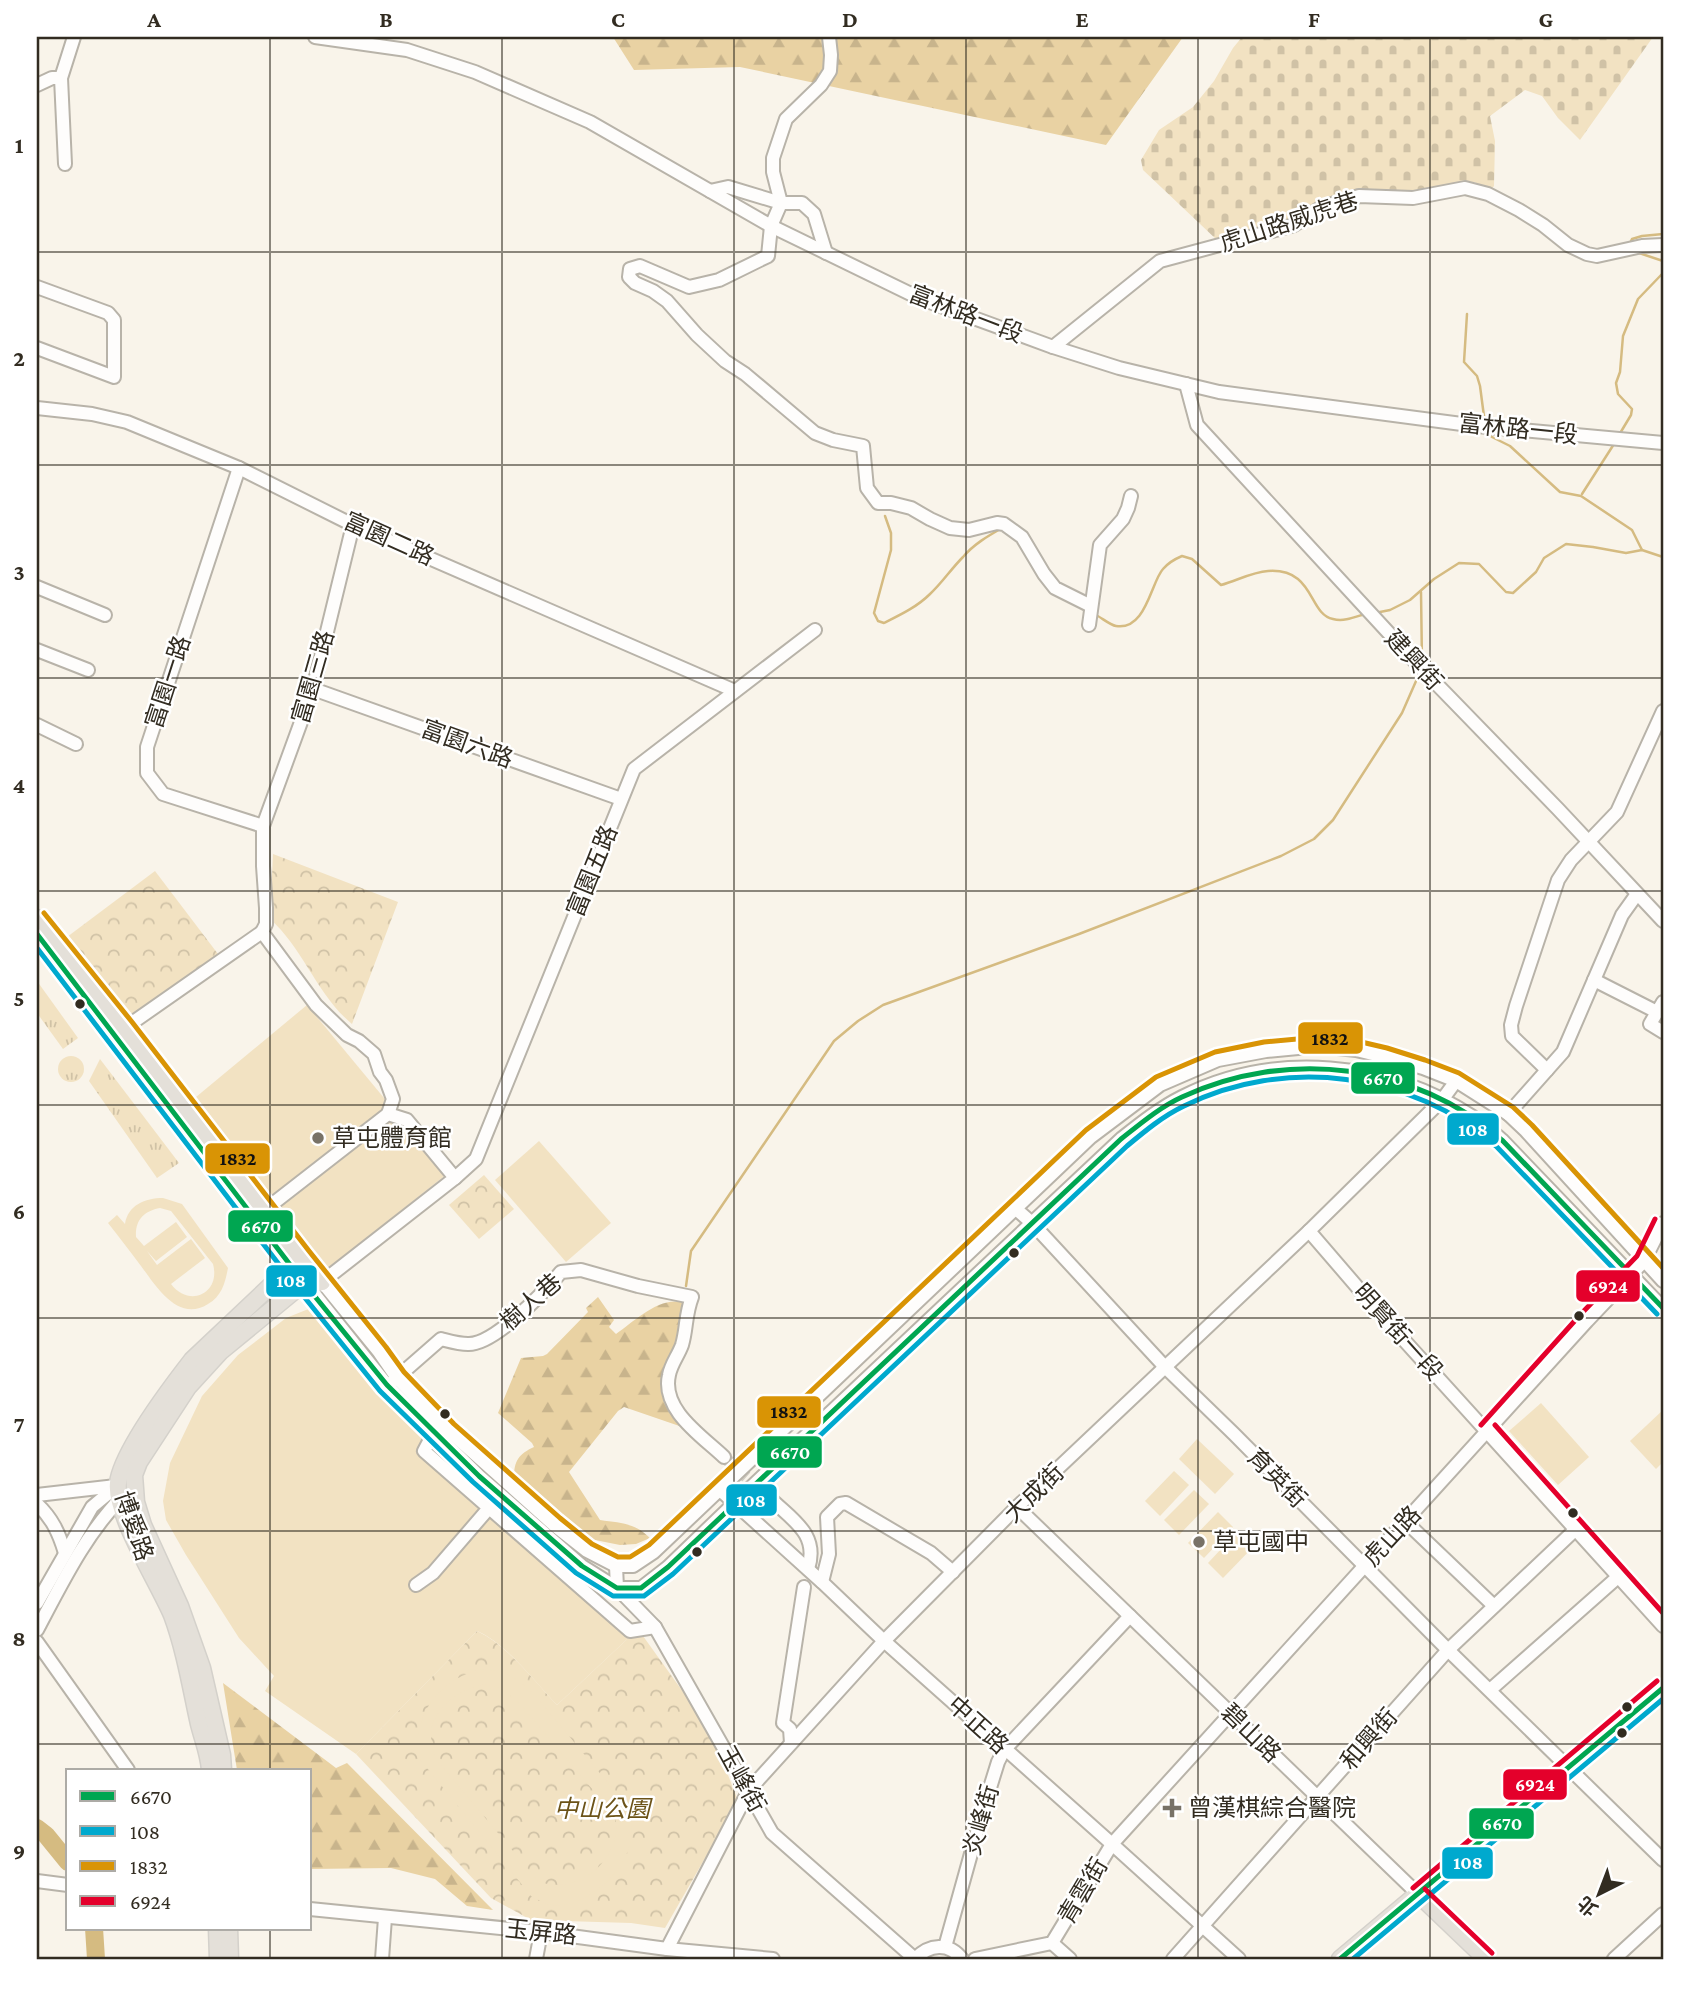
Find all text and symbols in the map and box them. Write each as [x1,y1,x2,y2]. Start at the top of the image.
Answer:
text: A [146,6,161,32]
text: B [379,6,393,32]
text: C [611,6,625,32]
text: D [842,6,858,32]
text: E [1075,6,1089,32]
text: F [1308,6,1320,32]
text: G [1539,6,1554,32]
text: 1 [15,132,24,158]
street label: 虎山路威虎巷 [1216,186,1361,257]
street label: 富林路一段 [905,279,1027,348]
text: 2 [13,345,25,371]
street label: 富林路一段 [1457,409,1579,448]
street label: 富園二路 [340,507,439,570]
text: 3 [13,559,25,585]
street label: 建興街 [1380,624,1449,695]
street label: 富園三路 [286,627,339,727]
street label: 富園一路 [140,632,195,732]
street label: 富園六路 [417,714,517,773]
text: 4 [13,772,25,798]
street label: 富園五路 [561,821,622,920]
text: 5 [13,985,25,1011]
unlabelled marker [73,997,87,1011]
line badge: 1832 [1297,1021,1364,1055]
text: 1832 [1312,1028,1349,1049]
line badge: 6670 [1350,1061,1416,1095]
text: 6670 [1363,1068,1403,1089]
line badge: 108 [1446,1112,1500,1146]
text: 108 [1458,1119,1488,1140]
place label: 草屯體育館 [332,1124,452,1151]
marker: 草屯體育館 [310,1130,326,1146]
line badge: 1832 [204,1142,271,1175]
text: 1832 [220,1148,257,1169]
text: 6 [13,1198,25,1224]
line badge: 6670 [227,1209,294,1243]
text: 6670 [241,1216,281,1237]
unlabelled marker [1007,1246,1021,1260]
line badge: 108 [265,1264,318,1298]
street label: 樹人巷 [495,1268,567,1335]
line badge: 6924 [1575,1269,1641,1303]
text: 108 [276,1270,306,1291]
text: 6924 [1588,1276,1628,1297]
street label: 明賢街一段 [1348,1278,1449,1385]
unlabelled marker [1572,1309,1586,1323]
line badge: 1832 [756,1395,822,1429]
text: 1832 [771,1401,808,1422]
unlabelled marker [438,1407,452,1421]
text: 7 [13,1411,25,1437]
line badge: 6670 [756,1435,823,1469]
text: 6670 [770,1442,810,1463]
street label: 育英街 [1242,1443,1312,1513]
street label: 大成街 [998,1458,1069,1527]
line badge: 108 [725,1483,778,1517]
street label: 博愛路 [110,1487,159,1564]
text: 108 [736,1490,766,1511]
street label: 虎山路 [1357,1500,1426,1571]
unlabelled marker [1566,1506,1580,1520]
place label: 草屯國中 [1213,1528,1309,1555]
marker: 草屯國中 [1191,1534,1207,1550]
unlabelled marker [690,1545,704,1559]
text: 8 [12,1625,26,1651]
street label: 中正路 [943,1691,1014,1759]
street label: 碧山路 [1216,1698,1287,1767]
unlabelled marker [1620,1700,1634,1714]
street label: 和興街 [1335,1703,1402,1775]
unlabelled marker [1615,1726,1629,1740]
street label: 玉峰街 [713,1741,772,1817]
line badge: 6924 [1502,1768,1568,1801]
legend [66,1769,312,1930]
text: 6924 [1515,1774,1555,1795]
street label: 炎峰街 [958,1782,1003,1858]
text: 6670 [130,1785,172,1809]
place label: 曾漢棋綜合醫院 [1188,1794,1356,1821]
park label: 中山公園 [554,1795,653,1822]
marker: 曾漢棋綜合醫院 [1162,1798,1182,1818]
line badge: 6670 [1468,1807,1535,1840]
text: 6670 [1482,1813,1522,1834]
text: 108 [130,1820,160,1844]
text: 9 [13,1838,25,1864]
line badge: 108 [1441,1846,1494,1880]
text: 108 [1453,1852,1483,1873]
street label: 青雲街 [1052,1853,1113,1929]
text: 1832 [130,1855,168,1879]
north arrow [1564,1860,1634,1930]
text: 6924 [130,1890,171,1914]
text: 北 [1574,1892,1602,1920]
street label: 玉屏路 [504,1914,578,1949]

